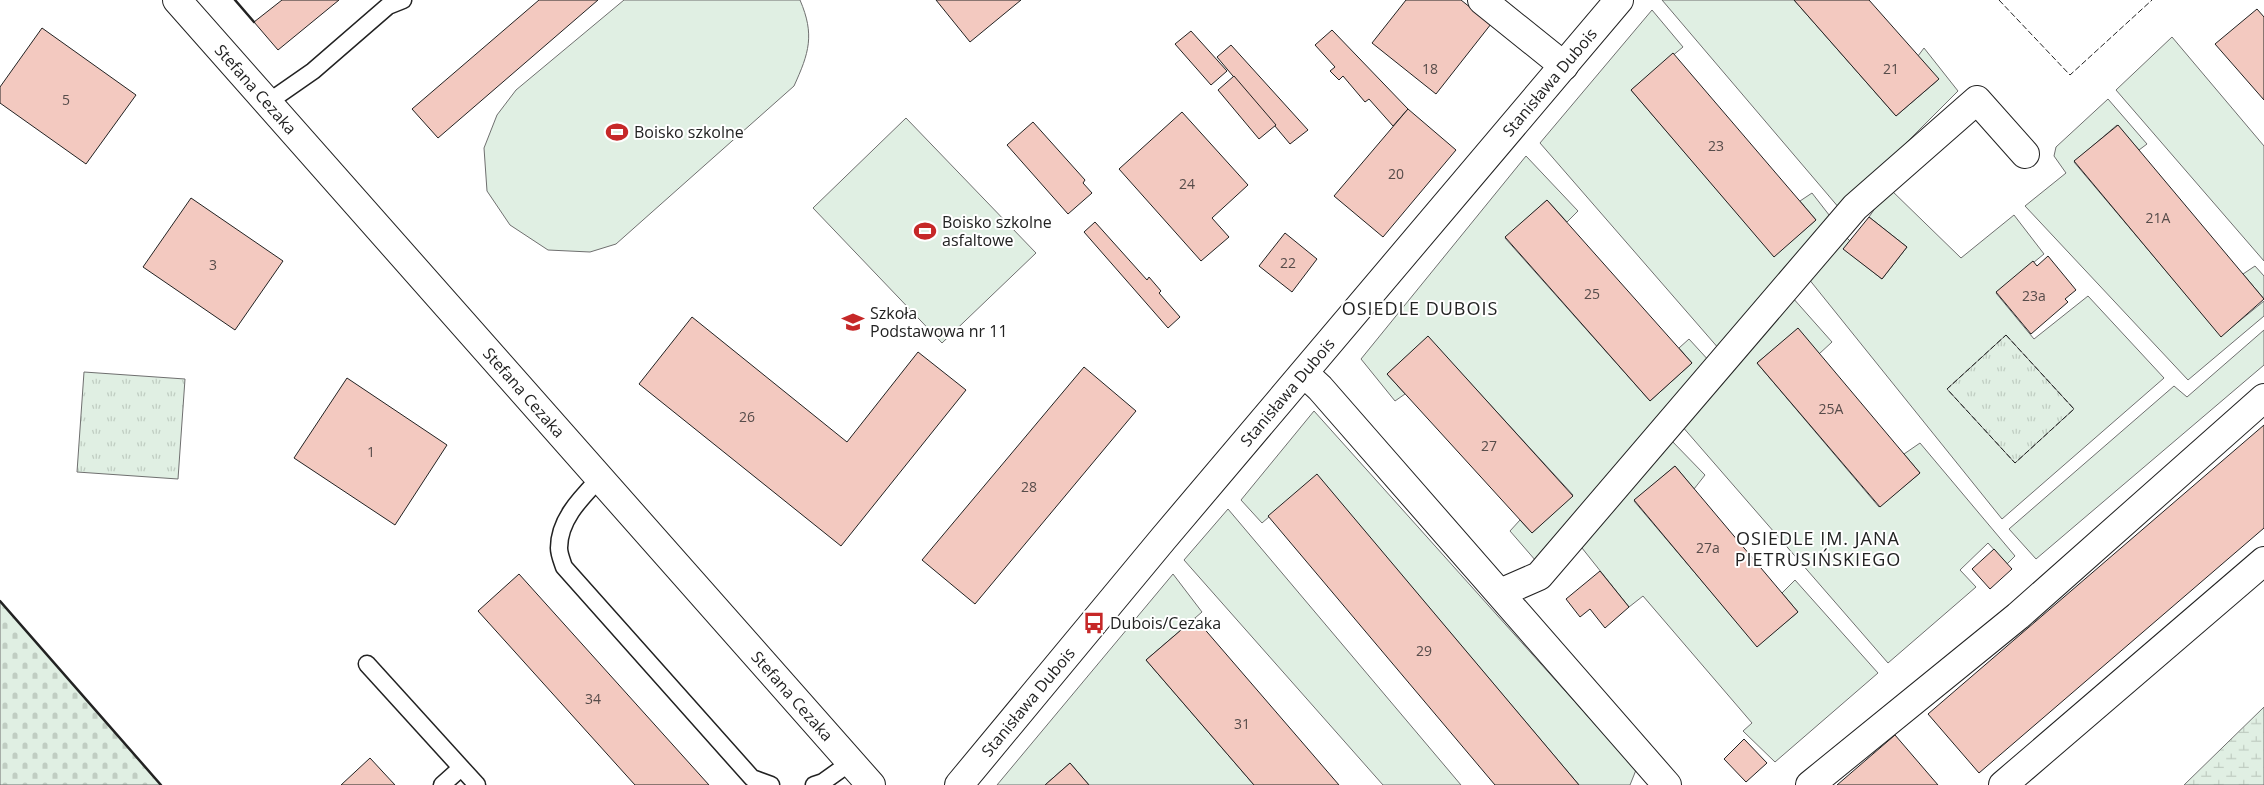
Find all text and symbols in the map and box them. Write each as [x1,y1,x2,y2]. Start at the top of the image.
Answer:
street label: Stanisława Dubois [1497,23,1602,141]
street label: Stefana Cezaka [210,39,302,139]
house number: 18 [1422,59,1438,78]
house number: 21 [1883,59,1899,78]
house number: 5 [62,90,70,109]
sports icon: Boisko szkolne [604,119,630,145]
place label: Boisko szkolne [634,121,744,143]
house number: 23 [1708,136,1724,155]
house number: 20 [1388,164,1404,183]
house number: 24 [1179,174,1195,193]
house number: 21A [2146,208,2171,227]
place label: Boisko szkolne asfaltowe [942,211,1052,251]
sports icon: Boisko szkolne asfaltowe [912,218,938,244]
house number: 22 [1280,253,1296,272]
house number: 3 [209,255,217,274]
house number: 25 [1584,284,1600,303]
house number: 23a [2022,286,2046,305]
district label: OSIEDLE DUBOIS [1342,296,1498,320]
place label: Szkoła Podstawowa nr 11 [870,302,1008,342]
school or university icon: Szkoła Podstawowa nr 11 [840,309,866,335]
street label: Stanisława Dubois [1235,333,1340,451]
street label: Stefana Cezaka [478,343,570,442]
house number: 25A [1819,399,1844,418]
house number: 26 [739,407,755,426]
house number: 27 [1481,436,1497,455]
house number: 1 [367,442,375,461]
house number: 28 [1021,477,1037,496]
district label: OSIEDLE IM. JANA PIETRUSIŃSKIEGO [1735,526,1901,571]
house number: 27a [1696,538,1720,557]
bus stop icon: Dubois/Cezaka [1081,610,1107,636]
place label: Dubois/Cezaka [1110,612,1221,634]
house number: 29 [1416,641,1432,660]
street label: Stanisława Dubois [976,643,1080,761]
street label: Stefana Cezaka [747,646,838,746]
house number: 34 [585,689,601,708]
house number: 31 [1234,714,1250,733]

